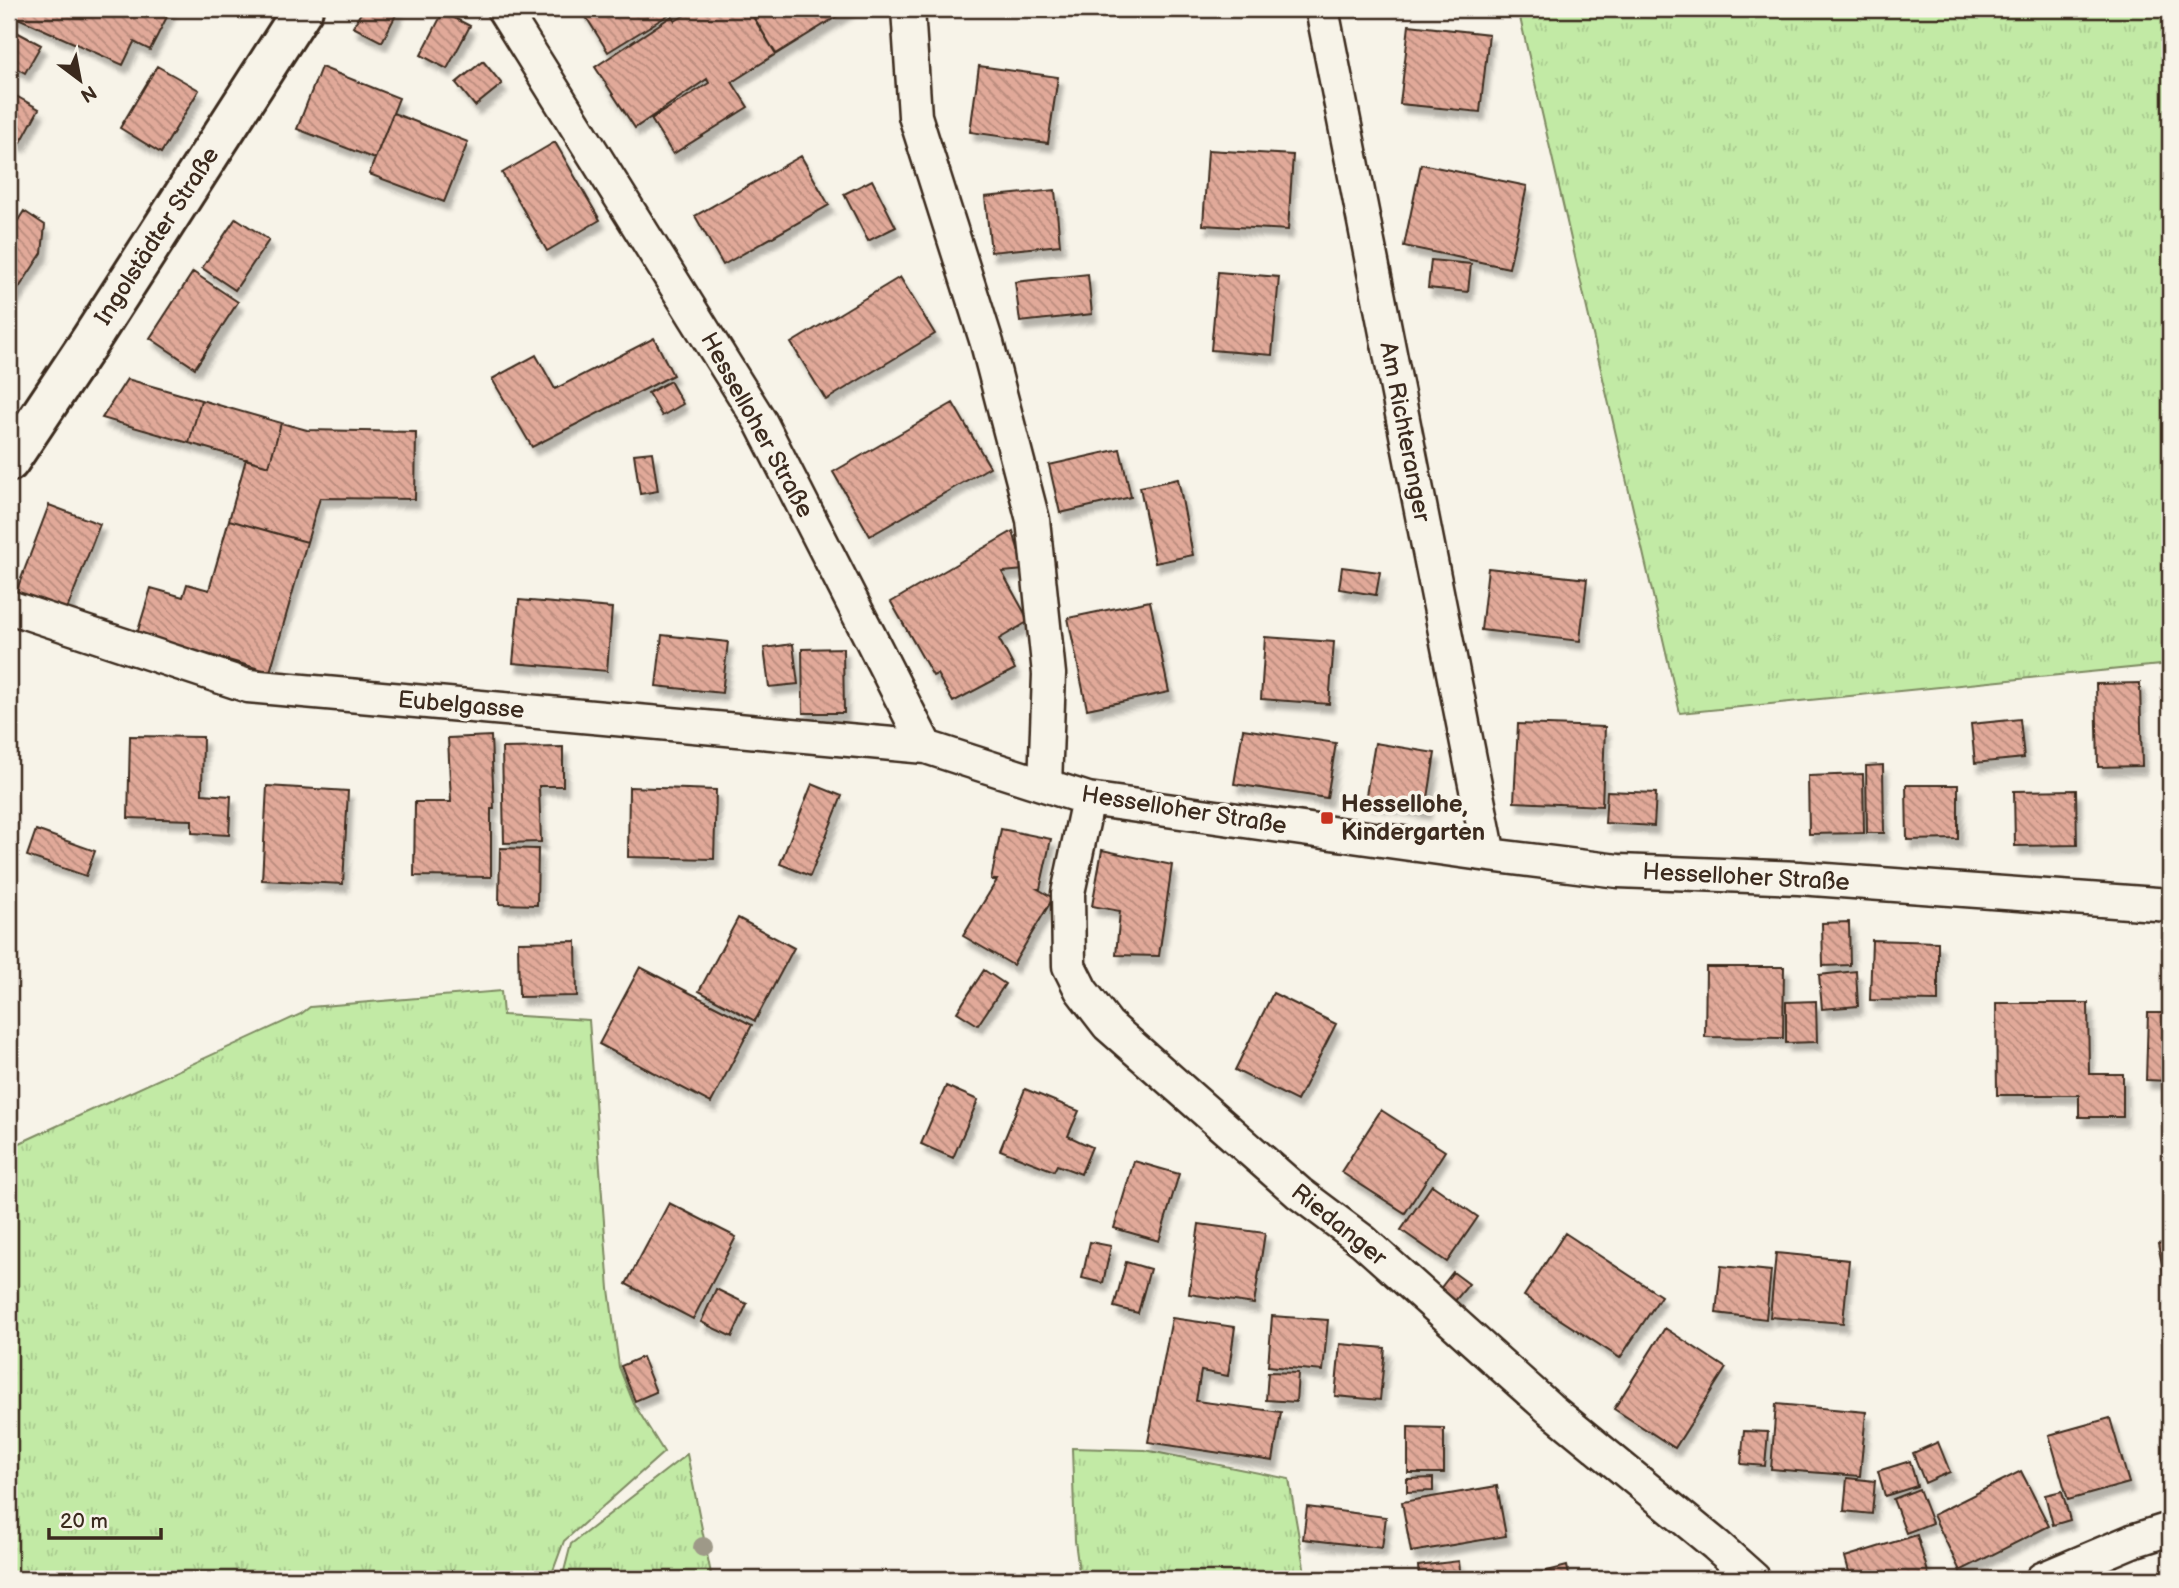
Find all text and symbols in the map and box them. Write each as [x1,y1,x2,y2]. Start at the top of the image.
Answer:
north arrow [46,46,116,116]
text: N [76,80,100,107]
street label: Ingolstädter Straße [89,141,225,331]
street label: Hesselloher Straße [694,327,820,523]
street label: Am Richteranger [1373,340,1437,525]
street label: Eubelgasse [397,685,525,725]
street label: Hesselloher Straße [1079,779,1289,841]
place label: Hessellohe, Kindergarten [1341,790,1485,847]
marker: Hessellohe, Kindergarten [1319,810,1335,826]
street label: Hesselloher Straße [1642,857,1850,897]
street label: Riedanger [1285,1178,1393,1273]
scale bar [49,1497,161,1541]
text: 20 m [60,1509,108,1534]

